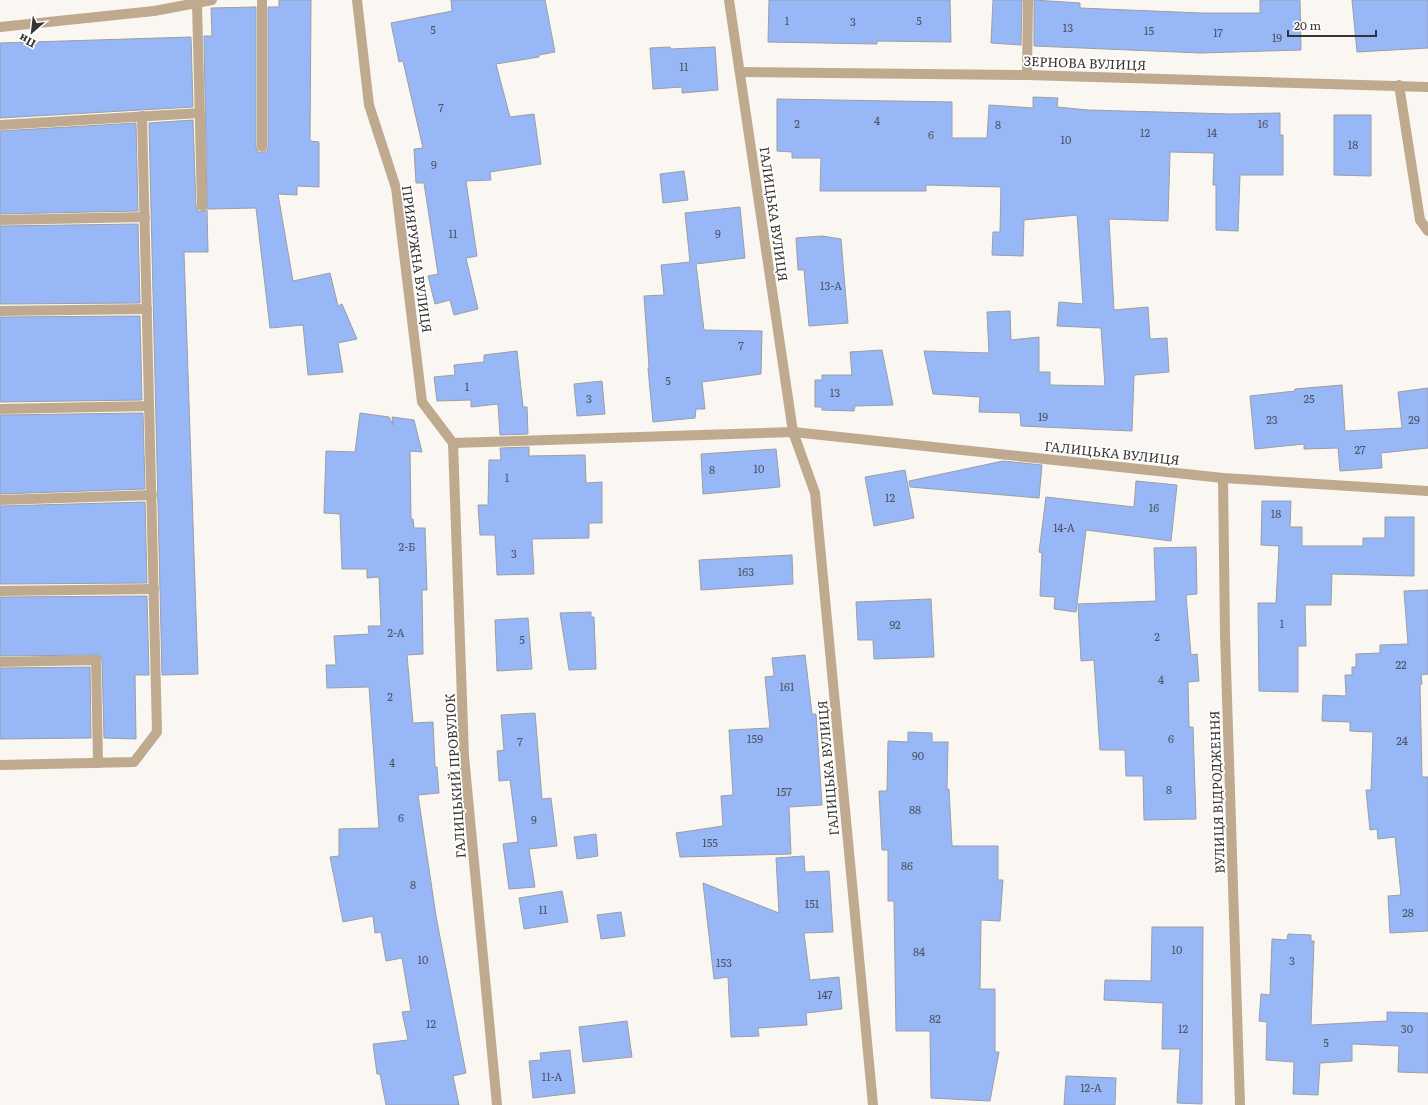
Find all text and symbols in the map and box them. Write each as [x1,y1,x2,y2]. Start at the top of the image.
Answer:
north arrow [12,12,52,52]
house number: 1 [785,12,790,28]
house number: 5 [916,12,922,28]
scale bar [1288,12,1376,38]
house number: 3 [850,13,856,29]
text: 20 m [1294,16,1321,34]
house number: 13 [1063,19,1073,35]
house number: 5 [430,21,436,37]
house number: 15 [1144,22,1154,38]
house number: 17 [1213,24,1223,40]
house number: 19 [1272,29,1282,45]
text: Пн [15,31,38,53]
street label: ЗЕРНОВА ВУЛИЦЯ [1023,51,1147,74]
house number: 11 [680,58,689,74]
house number: 7 [438,99,444,115]
house number: 4 [874,112,880,128]
house number: 2 [794,115,800,131]
house number: 16 [1258,115,1268,131]
house number: 8 [995,116,1001,132]
house number: 12 [1140,124,1150,140]
house number: 14 [1207,124,1217,140]
house number: 6 [928,126,934,142]
house number: 10 [1061,131,1071,147]
house number: 18 [1348,136,1358,152]
street label: ГАЛИЦЬКА ВУЛИЦЯ [756,145,793,283]
house number: 9 [431,156,437,172]
street label: ПРИЯРУЖНА ВУЛИЦЯ [398,184,437,334]
house number: 11 [449,225,458,241]
house number: 9 [715,225,721,241]
house number: 13-А [820,277,842,293]
house number: 7 [738,337,744,353]
house number: 5 [665,372,671,388]
house number: 1 [465,378,470,394]
house number: 13 [830,384,840,400]
house number: 3 [586,390,592,406]
house number: 25 [1303,390,1315,406]
house number: 19 [1038,408,1048,424]
house number: 23 [1266,411,1278,427]
house number: 29 [1408,411,1420,427]
street label: ГАЛИЦЬКА ВУЛИЦЯ [1044,436,1181,469]
house number: 27 [1354,441,1366,457]
house number: 10 [754,460,764,476]
house number: 8 [709,461,715,477]
house number: 1 [505,469,510,485]
house number: 12 [885,489,895,505]
house number: 16 [1149,499,1159,515]
house number: 18 [1271,505,1281,521]
house number: 14-А [1053,519,1075,535]
house number: 2-Б [399,538,415,554]
house number: 3 [511,545,517,561]
house number: 163 [738,563,754,579]
house number: 1 [1280,615,1285,631]
house number: 92 [889,616,901,632]
house number: 2-А [387,624,405,640]
house number: 2 [1154,628,1160,644]
house number: 5 [519,631,525,647]
house number: 22 [1395,656,1407,672]
house number: 4 [1158,671,1164,687]
house number: 161 [780,678,795,694]
house number: 2 [387,688,393,704]
street label: ГАЛИЦЬКИЙ ПРОВУЛОК [439,692,470,859]
street label: ГАЛИЦЬКА ВУЛИЦЯ [812,700,843,837]
street label: ВУЛИЦЯ ВІДРОДЖЕННЯ [1204,710,1229,874]
house number: 159 [747,730,763,746]
house number: 6 [1168,730,1174,746]
house number: 24 [1396,732,1408,748]
house number: 7 [517,733,523,749]
house number: 90 [912,747,924,763]
house number: 4 [389,754,395,770]
house number: 8 [1166,781,1172,797]
house number: 157 [776,783,792,799]
house number: 88 [909,801,921,817]
house number: 6 [398,809,404,825]
house number: 9 [531,811,537,827]
house number: 155 [702,834,718,850]
house number: 86 [901,857,913,873]
house number: 8 [410,876,416,892]
house number: 151 [805,895,820,911]
house number: 11 [539,901,548,917]
house number: 28 [1402,904,1414,920]
house number: 10 [1172,941,1182,957]
house number: 84 [913,943,925,959]
house number: 10 [418,951,428,967]
house number: 3 [1289,952,1295,968]
house number: 153 [716,954,732,970]
house number: 147 [817,986,833,1002]
house number: 82 [929,1010,941,1026]
house number: 12 [426,1015,436,1031]
house number: 12 [1178,1020,1188,1036]
house number: 30 [1401,1020,1413,1036]
house number: 5 [1323,1034,1329,1050]
house number: 11-А [542,1068,562,1084]
house number: 12-А [1080,1079,1102,1095]

